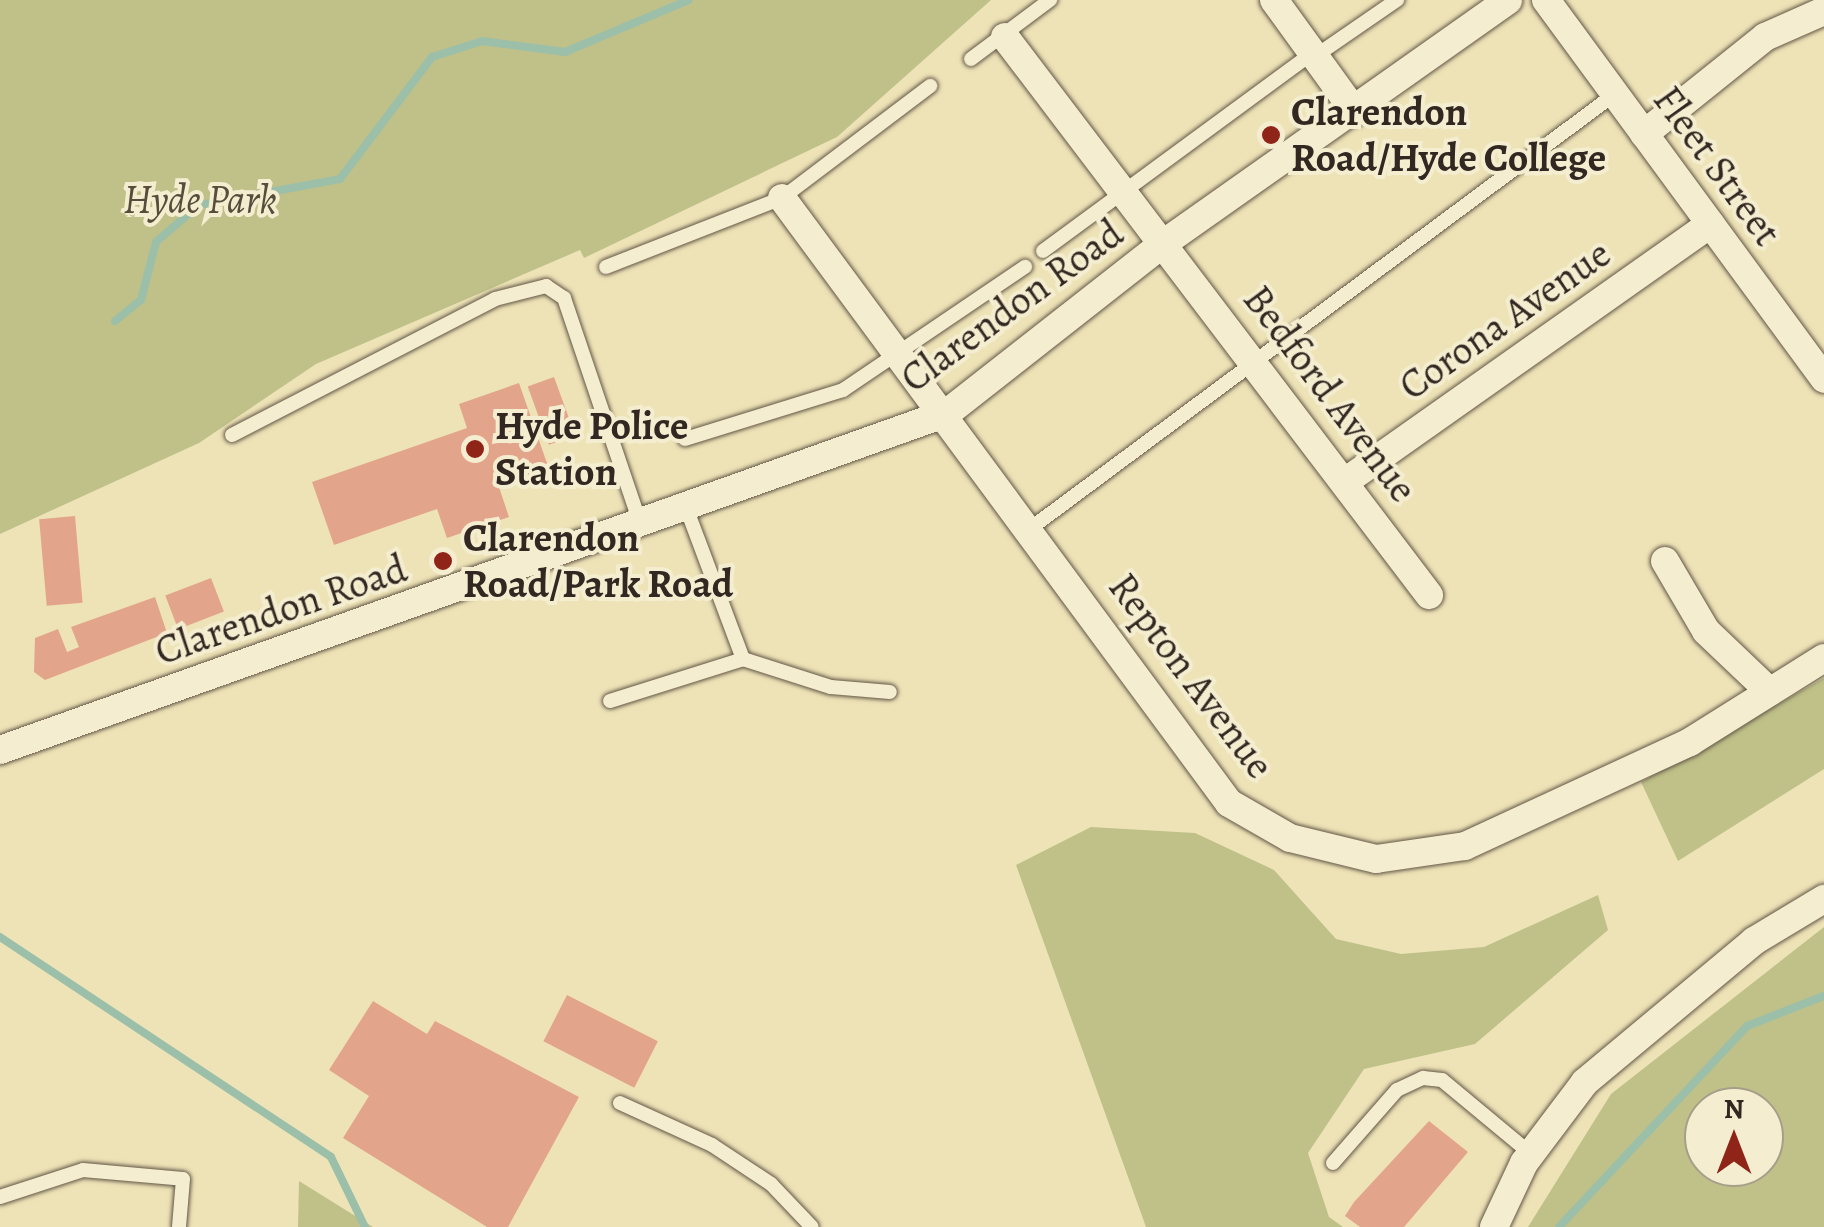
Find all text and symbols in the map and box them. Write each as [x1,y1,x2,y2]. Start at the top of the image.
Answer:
street label: Fleet Street [1643,77,1791,255]
place label: Clarendon Road/Hyde College [1291,88,1606,182]
marker: Clarendon Road/Hyde College [1260,124,1282,146]
park label: Hyde Park [123,176,277,224]
street label: Clarendon Road [892,209,1132,403]
street label: Corona Avenue [1390,230,1620,410]
street label: Bedford Avenue [1233,276,1427,512]
place label: Hyde Police Station [495,402,688,496]
marker: Hyde Police Station [464,438,486,460]
place label: Clarendon Road/Park Road [463,514,733,608]
street label: Clarendon Road [149,545,413,675]
marker: Clarendon Road/Park Road [432,550,454,572]
street label: Repton Avenue [1098,564,1284,788]
north arrow [1684,1087,1784,1187]
text: N [1724,1090,1744,1128]

